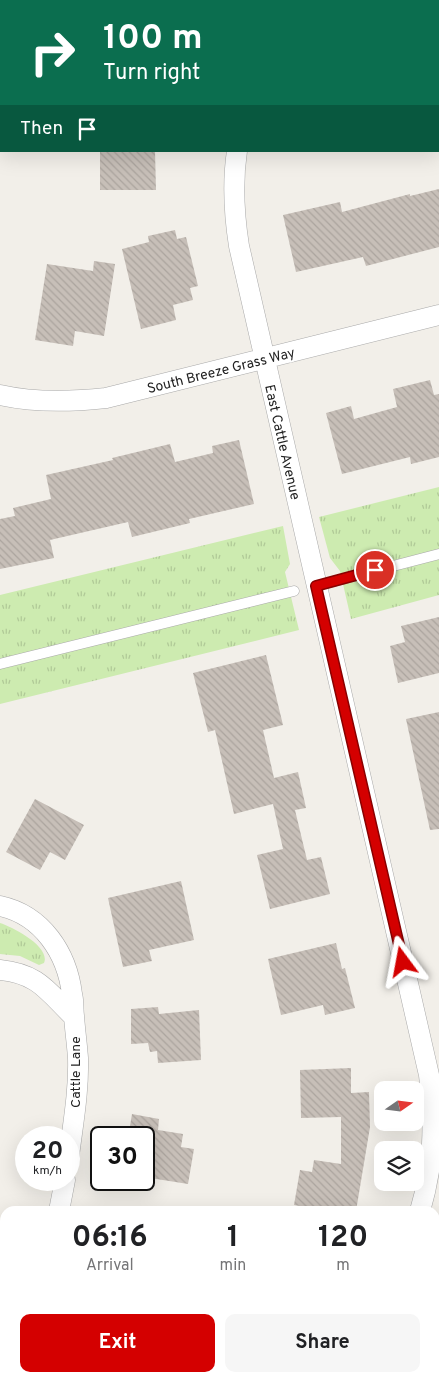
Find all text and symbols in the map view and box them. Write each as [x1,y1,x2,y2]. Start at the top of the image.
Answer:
text: 100 m [103,17,203,61]
icon: right [20,20,85,85]
text: Turn right [103,60,200,87]
icon: arrive [73,115,101,143]
text: Then [20,117,63,141]
street label: South Breeze Grass Way [146,345,297,398]
street label: East Cattle Avenue [260,383,303,502]
pin [354,549,396,591]
icon: arrive [361,556,389,584]
position arrow [376,935,428,987]
street label: Cattle Lane [68,1036,85,1108]
north arrow [374,1081,424,1131]
map controls [374,1081,424,1191]
speed limit sign: 30 [90,1126,155,1191]
text: 20 [32,1136,63,1168]
button: layers [374,1141,424,1191]
text: km/h [33,1163,62,1179]
text: 06:16 [72,1220,148,1257]
text: 1 [227,1220,239,1257]
text: 120 [318,1220,368,1257]
text: Arrival [86,1256,134,1276]
text: min [220,1256,246,1276]
text: m [336,1256,350,1276]
button: Exit [20,1314,215,1372]
button: Share [225,1314,420,1372]

